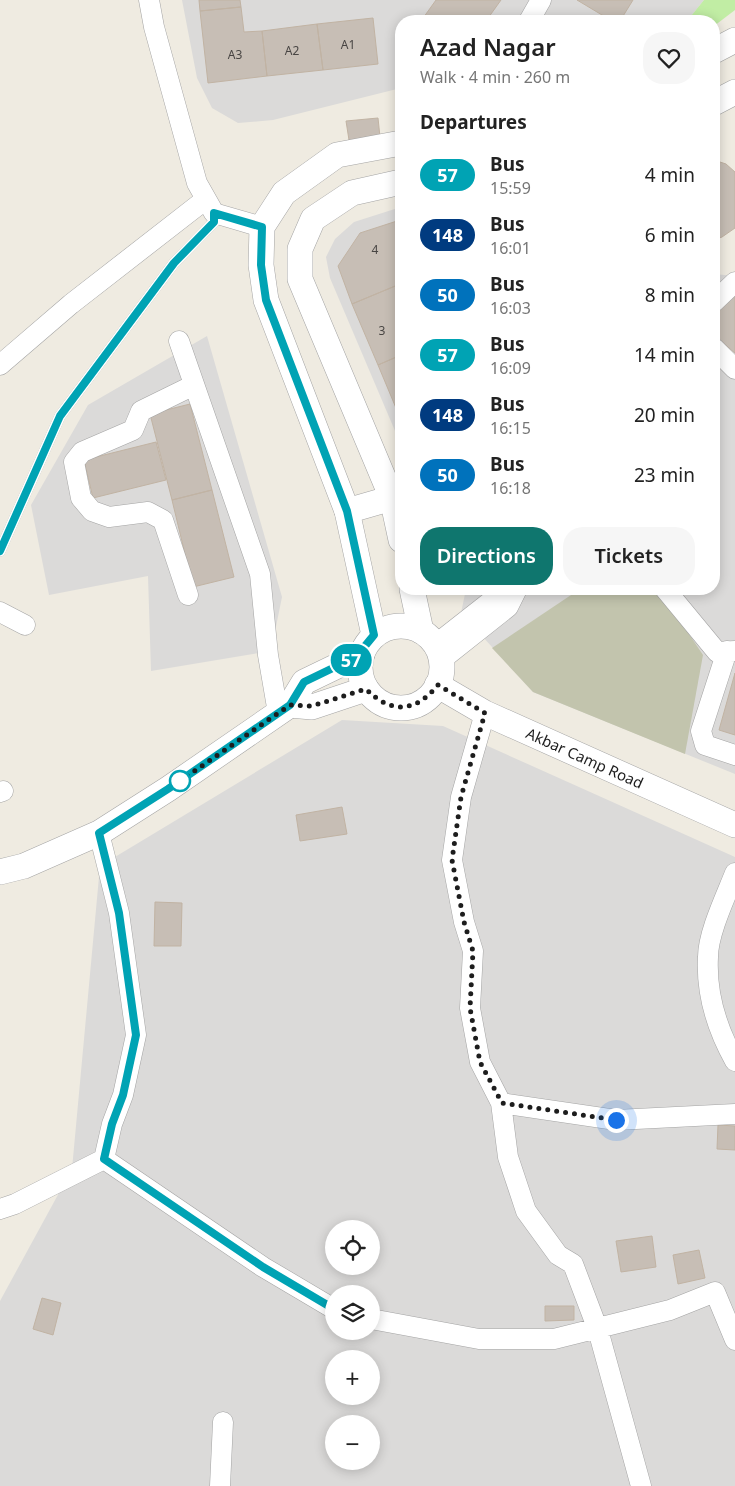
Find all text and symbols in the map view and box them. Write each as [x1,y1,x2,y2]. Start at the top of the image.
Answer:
text: Azad Nagar [420,30,556,63]
button: heart [643,32,695,84]
house number: A1 [341,36,355,53]
house number: A2 [285,42,299,59]
house number: A3 [228,46,242,63]
text: Walk · 4 min · 260 m [420,66,570,88]
text: Departures [420,109,527,135]
text: Bus [490,151,525,177]
text: 4 min [645,162,695,188]
text: 57 [437,163,458,187]
text: 15:59 [490,177,531,199]
text: Bus [490,211,525,237]
text: 6 min [645,222,695,248]
text: 148 [432,223,463,247]
text: 16:01 [490,237,531,259]
house number: 4 [372,241,379,258]
text: Bus [490,271,525,297]
text: 8 min [645,282,695,308]
text: 50 [437,283,458,307]
text: 16:03 [490,297,531,319]
house number: 3 [379,322,386,339]
text: Bus [490,331,525,357]
text: 14 min [634,342,695,368]
text: 57 [437,343,458,367]
text: 16:09 [490,357,531,379]
text: Bus [490,391,525,417]
text: 20 min [634,402,695,428]
text: 148 [432,403,463,427]
text: 16:15 [490,417,531,439]
text: Bus [490,451,525,477]
text: 23 min [634,462,695,488]
text: 50 [437,463,458,487]
text: 16:18 [490,477,531,499]
button: Directions [420,527,553,585]
button: Tickets [563,527,695,585]
line badge: 57 [328,644,374,676]
text: 57 [341,648,361,672]
street label: Akbar Camp Road [523,723,647,793]
unlabelled marker [169,770,191,792]
your location [604,1108,629,1133]
map controls [325,1220,380,1470]
button: locate [325,1220,380,1275]
button: layers [325,1285,380,1340]
button: + [325,1350,380,1405]
button: − [325,1415,380,1470]

